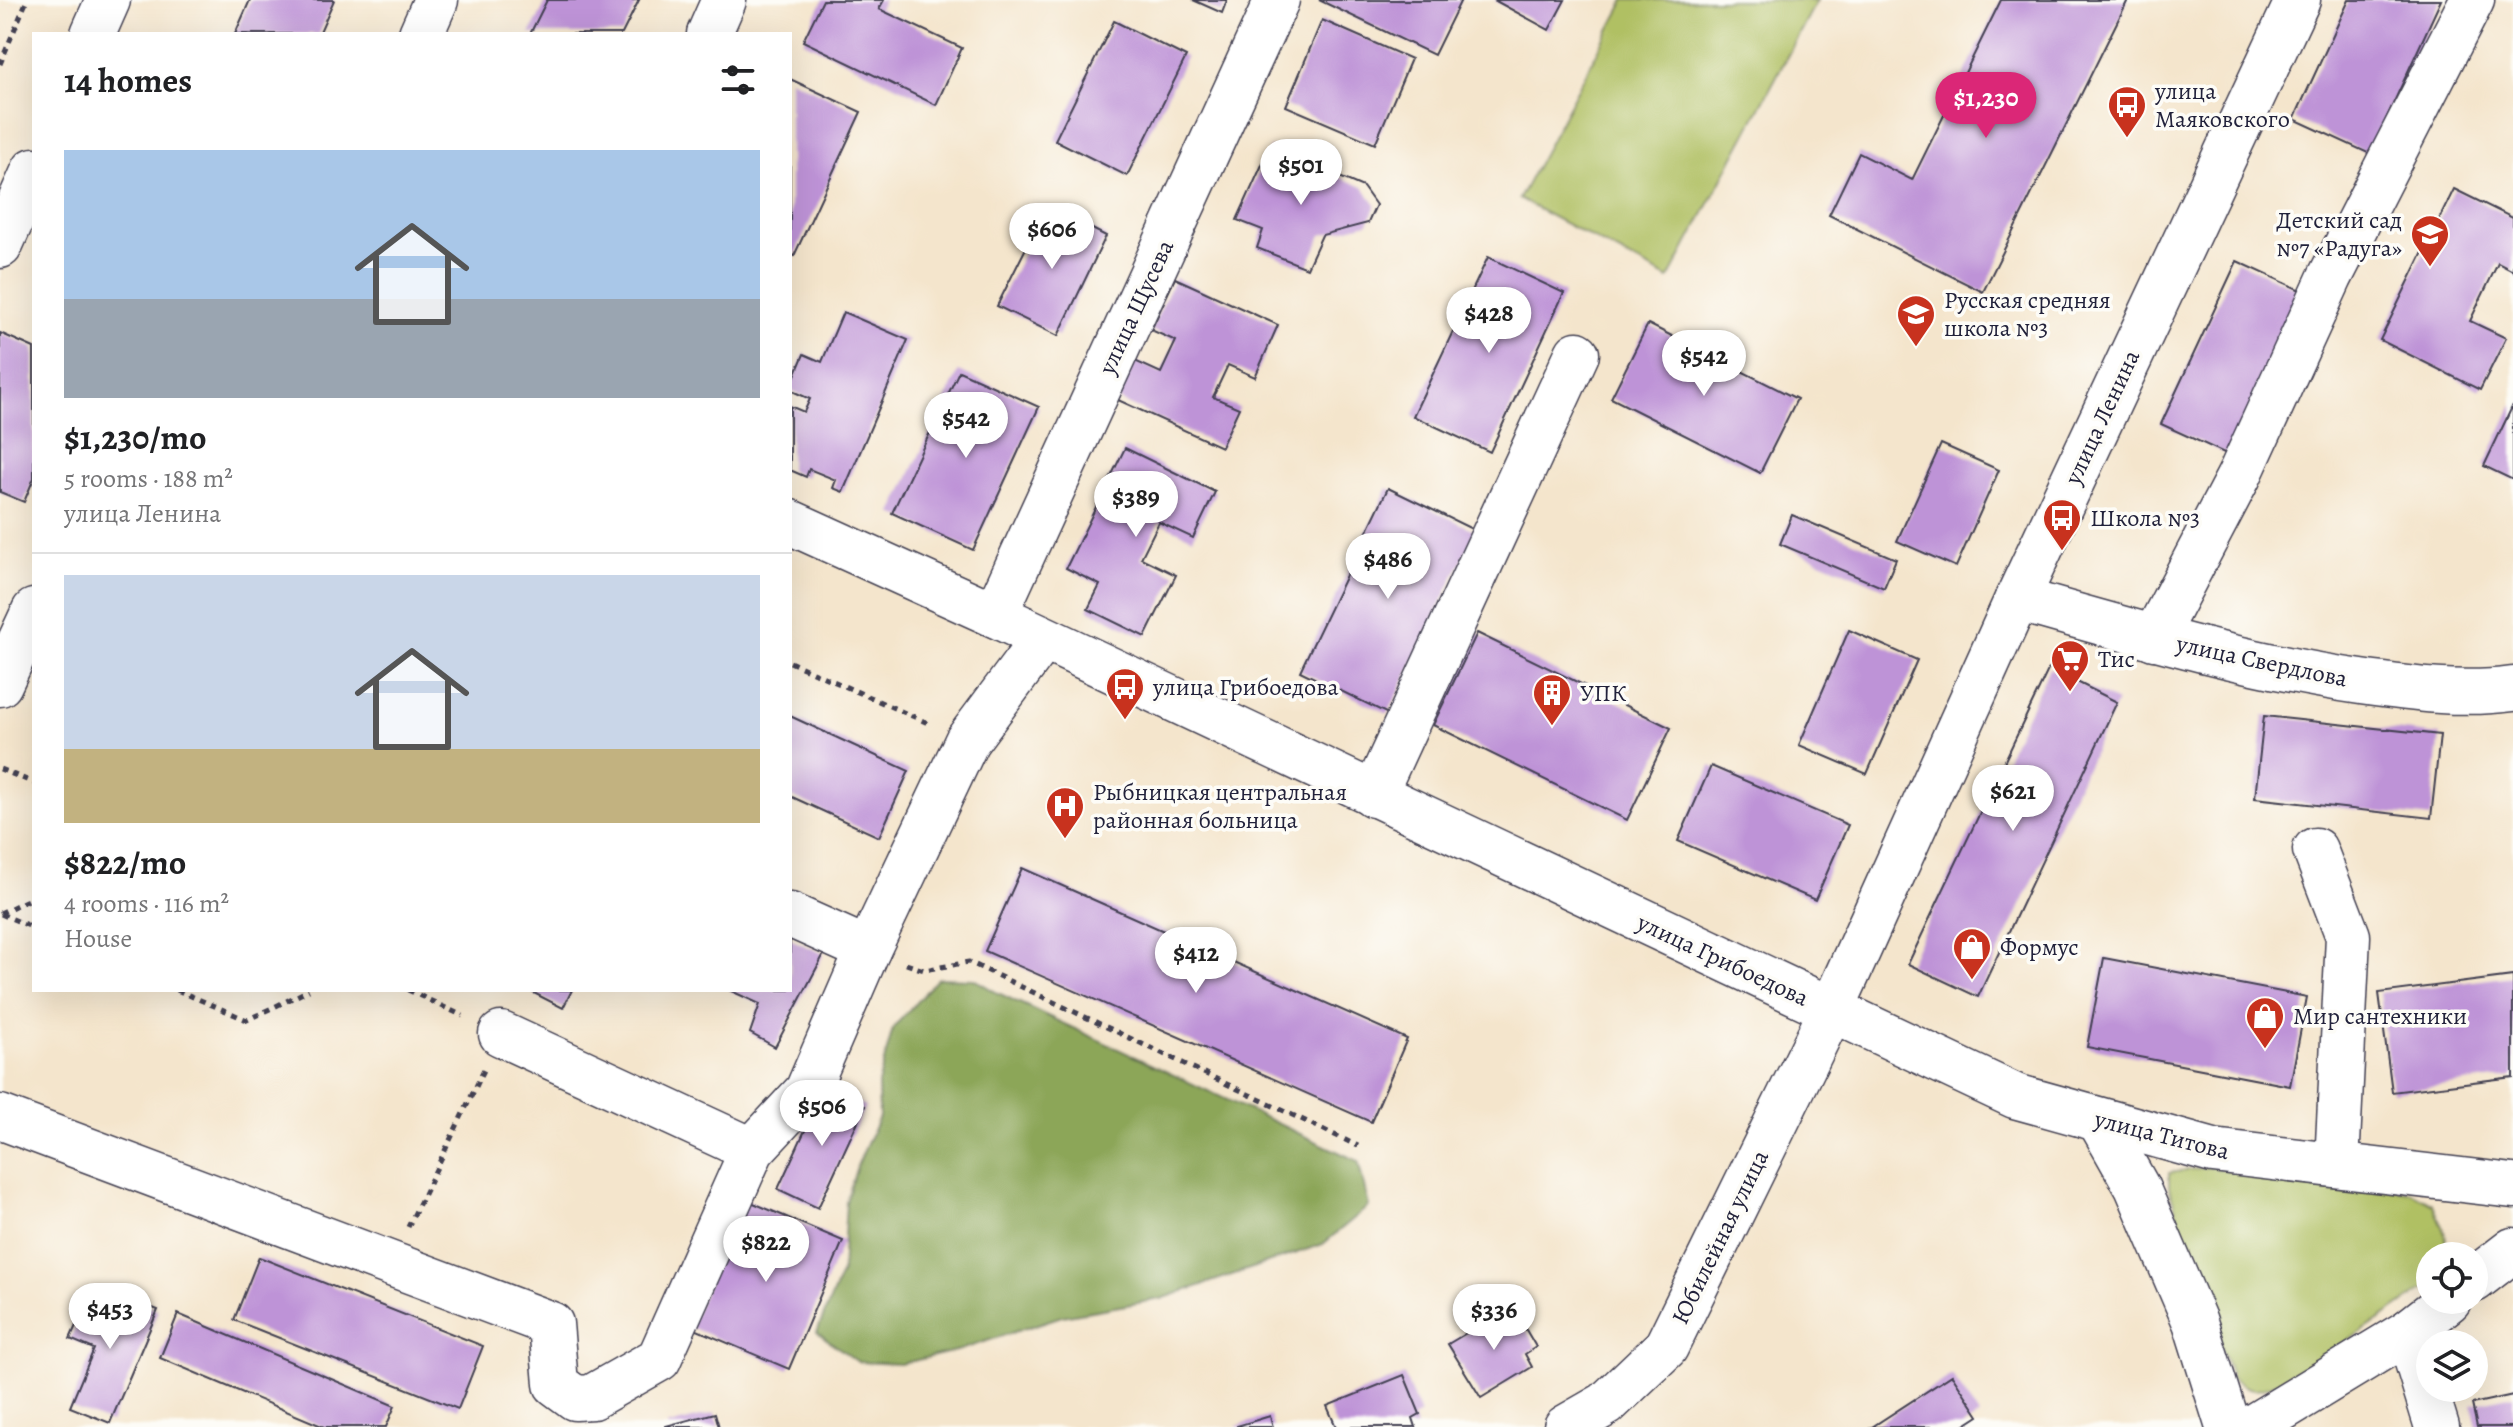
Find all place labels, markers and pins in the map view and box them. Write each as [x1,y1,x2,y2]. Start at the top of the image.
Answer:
pin: $1,230 [1921,72,2051,140]
place label: улица Маяковского [2154,75,2290,135]
bus stop icon: улица Маяковского [2106,84,2148,139]
pin: $501 [1254,139,1348,207]
pin: $606 [1005,203,1099,271]
place label: Детский сад №7 «Радуга» [2276,204,2402,264]
school or university icon: Детский сад №7 «Радуга» [2409,213,2451,268]
place label: Русская средняя школа №3 [1944,284,2111,344]
pin: $428 [1442,287,1536,355]
school or university icon: Русская средняя школа №3 [1895,293,1937,348]
pin: $542 [1657,330,1751,398]
pin: $542 [919,392,1013,460]
pin: $389 [1089,471,1183,539]
bus stop icon: Школа №3 [2041,497,2083,552]
place label: Школа №3 [2090,502,2200,534]
pin: $486 [1341,533,1435,601]
supermarket icon: Тис [2049,638,2091,693]
place label: Тис [2098,643,2135,675]
bus stop icon: улица Грибоедова [1104,666,1146,721]
place label: улица Грибоедова [1152,671,1339,703]
building icon: УПК [1531,672,1573,727]
place label: УПК [1580,677,1627,709]
pin: $621 [1966,765,2060,833]
place label: Рыбницкая центральная районная больница [1093,776,1347,836]
hospital icon: Рыбницкая центральная районная больница [1044,785,1086,840]
shop icon: Формус [1951,926,1993,981]
pin: $412 [1149,927,1243,995]
place label: Формус [2000,931,2079,963]
shop icon: Мир сантехники [2244,995,2286,1050]
place label: Мир сантехники [2293,1000,2467,1032]
pin: $506 [775,1080,869,1148]
pin: $822 [719,1216,813,1284]
pin: $453 [63,1283,157,1351]
pin: $336 [1447,1284,1541,1352]

